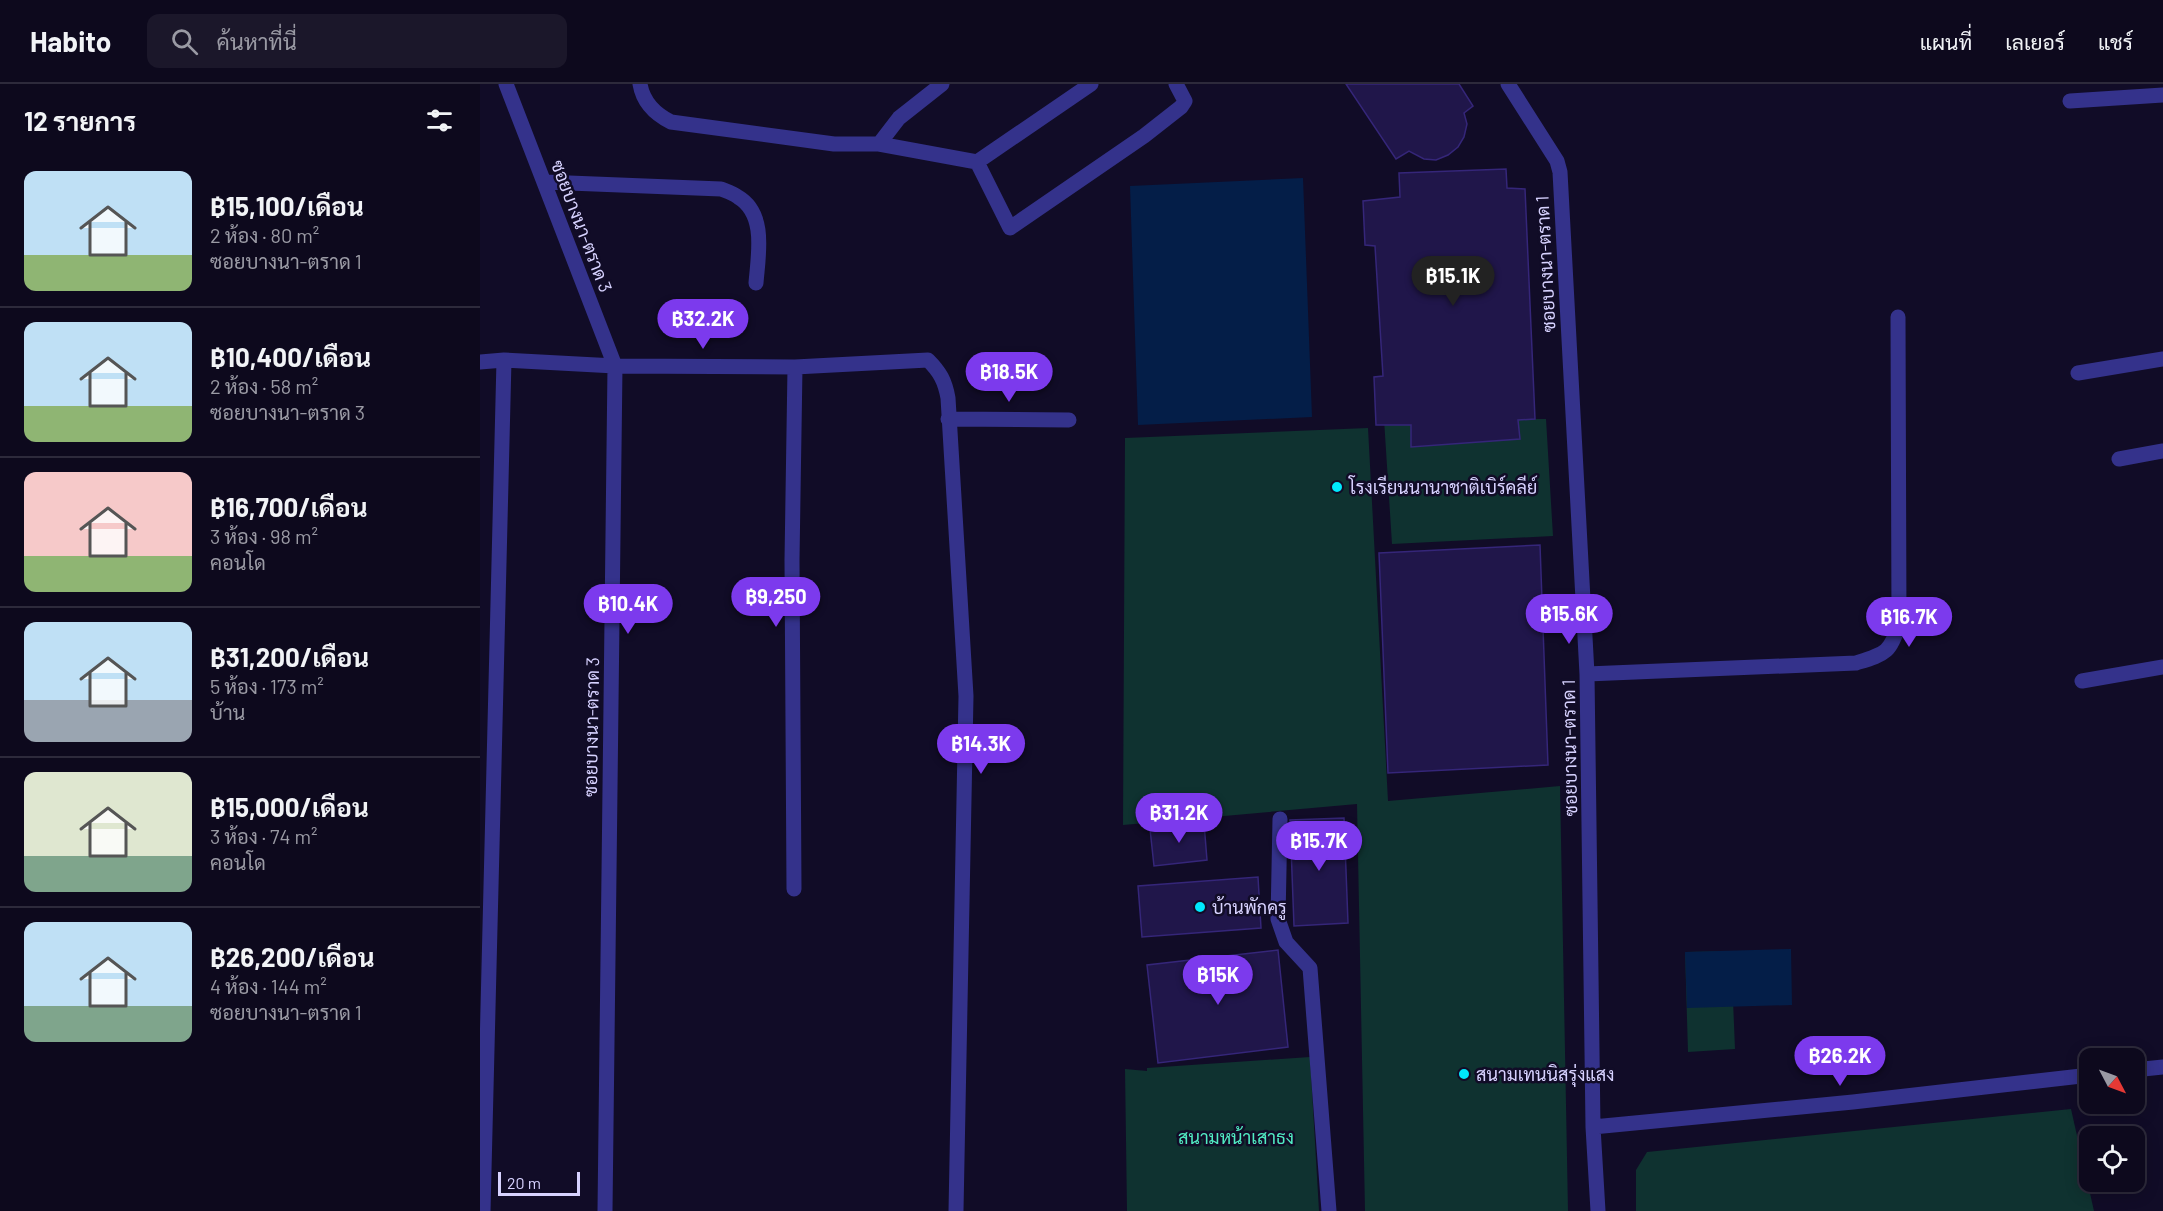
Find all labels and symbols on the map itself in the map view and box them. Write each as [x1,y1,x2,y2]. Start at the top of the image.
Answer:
street label: ซอยบางนา-ตราด 3 [547,157,617,295]
street label: ซอยบางนา-ตราด 1 [1530,195,1560,333]
pin: ฿15.1K [1404,256,1502,307]
pin: ฿32.2K [654,299,752,350]
pin: ฿18.5K [960,352,1058,403]
place label: โรงเรียนนานาชาติเบิร์คลีย์ [1348,475,1537,498]
marker: โรงเรียนนานาชาติเบิร์คลีย์ [1330,480,1344,494]
pin: ฿9,250 [727,577,825,628]
pin: ฿10.4K [579,584,677,635]
pin: ฿15.6K [1520,594,1618,645]
pin: ฿16.7K [1860,597,1958,648]
street label: ซอยบางนา-ตราด 3 [579,657,603,797]
street label: ซอยบางนา-ตราด 1 [1557,679,1581,817]
pin: ฿14.3K [932,724,1030,775]
pin: ฿31.2K [1130,793,1228,844]
pin: ฿15.7K [1270,821,1368,872]
place label: บ้านพักครู [1212,896,1287,921]
marker: บ้านพักครู [1193,900,1207,914]
pin: ฿15K [1182,955,1254,1006]
pin: ฿26.2K [1791,1036,1889,1087]
north arrow [2079,1048,2145,1114]
place label: สนามเทนนิสรุ่งแสง [1476,1063,1614,1087]
marker: สนามเทนนิสรุ่งแสง [1457,1067,1471,1081]
park label: สนามหน้าเสาธง [1178,1126,1294,1148]
scale bar [498,1169,580,1196]

